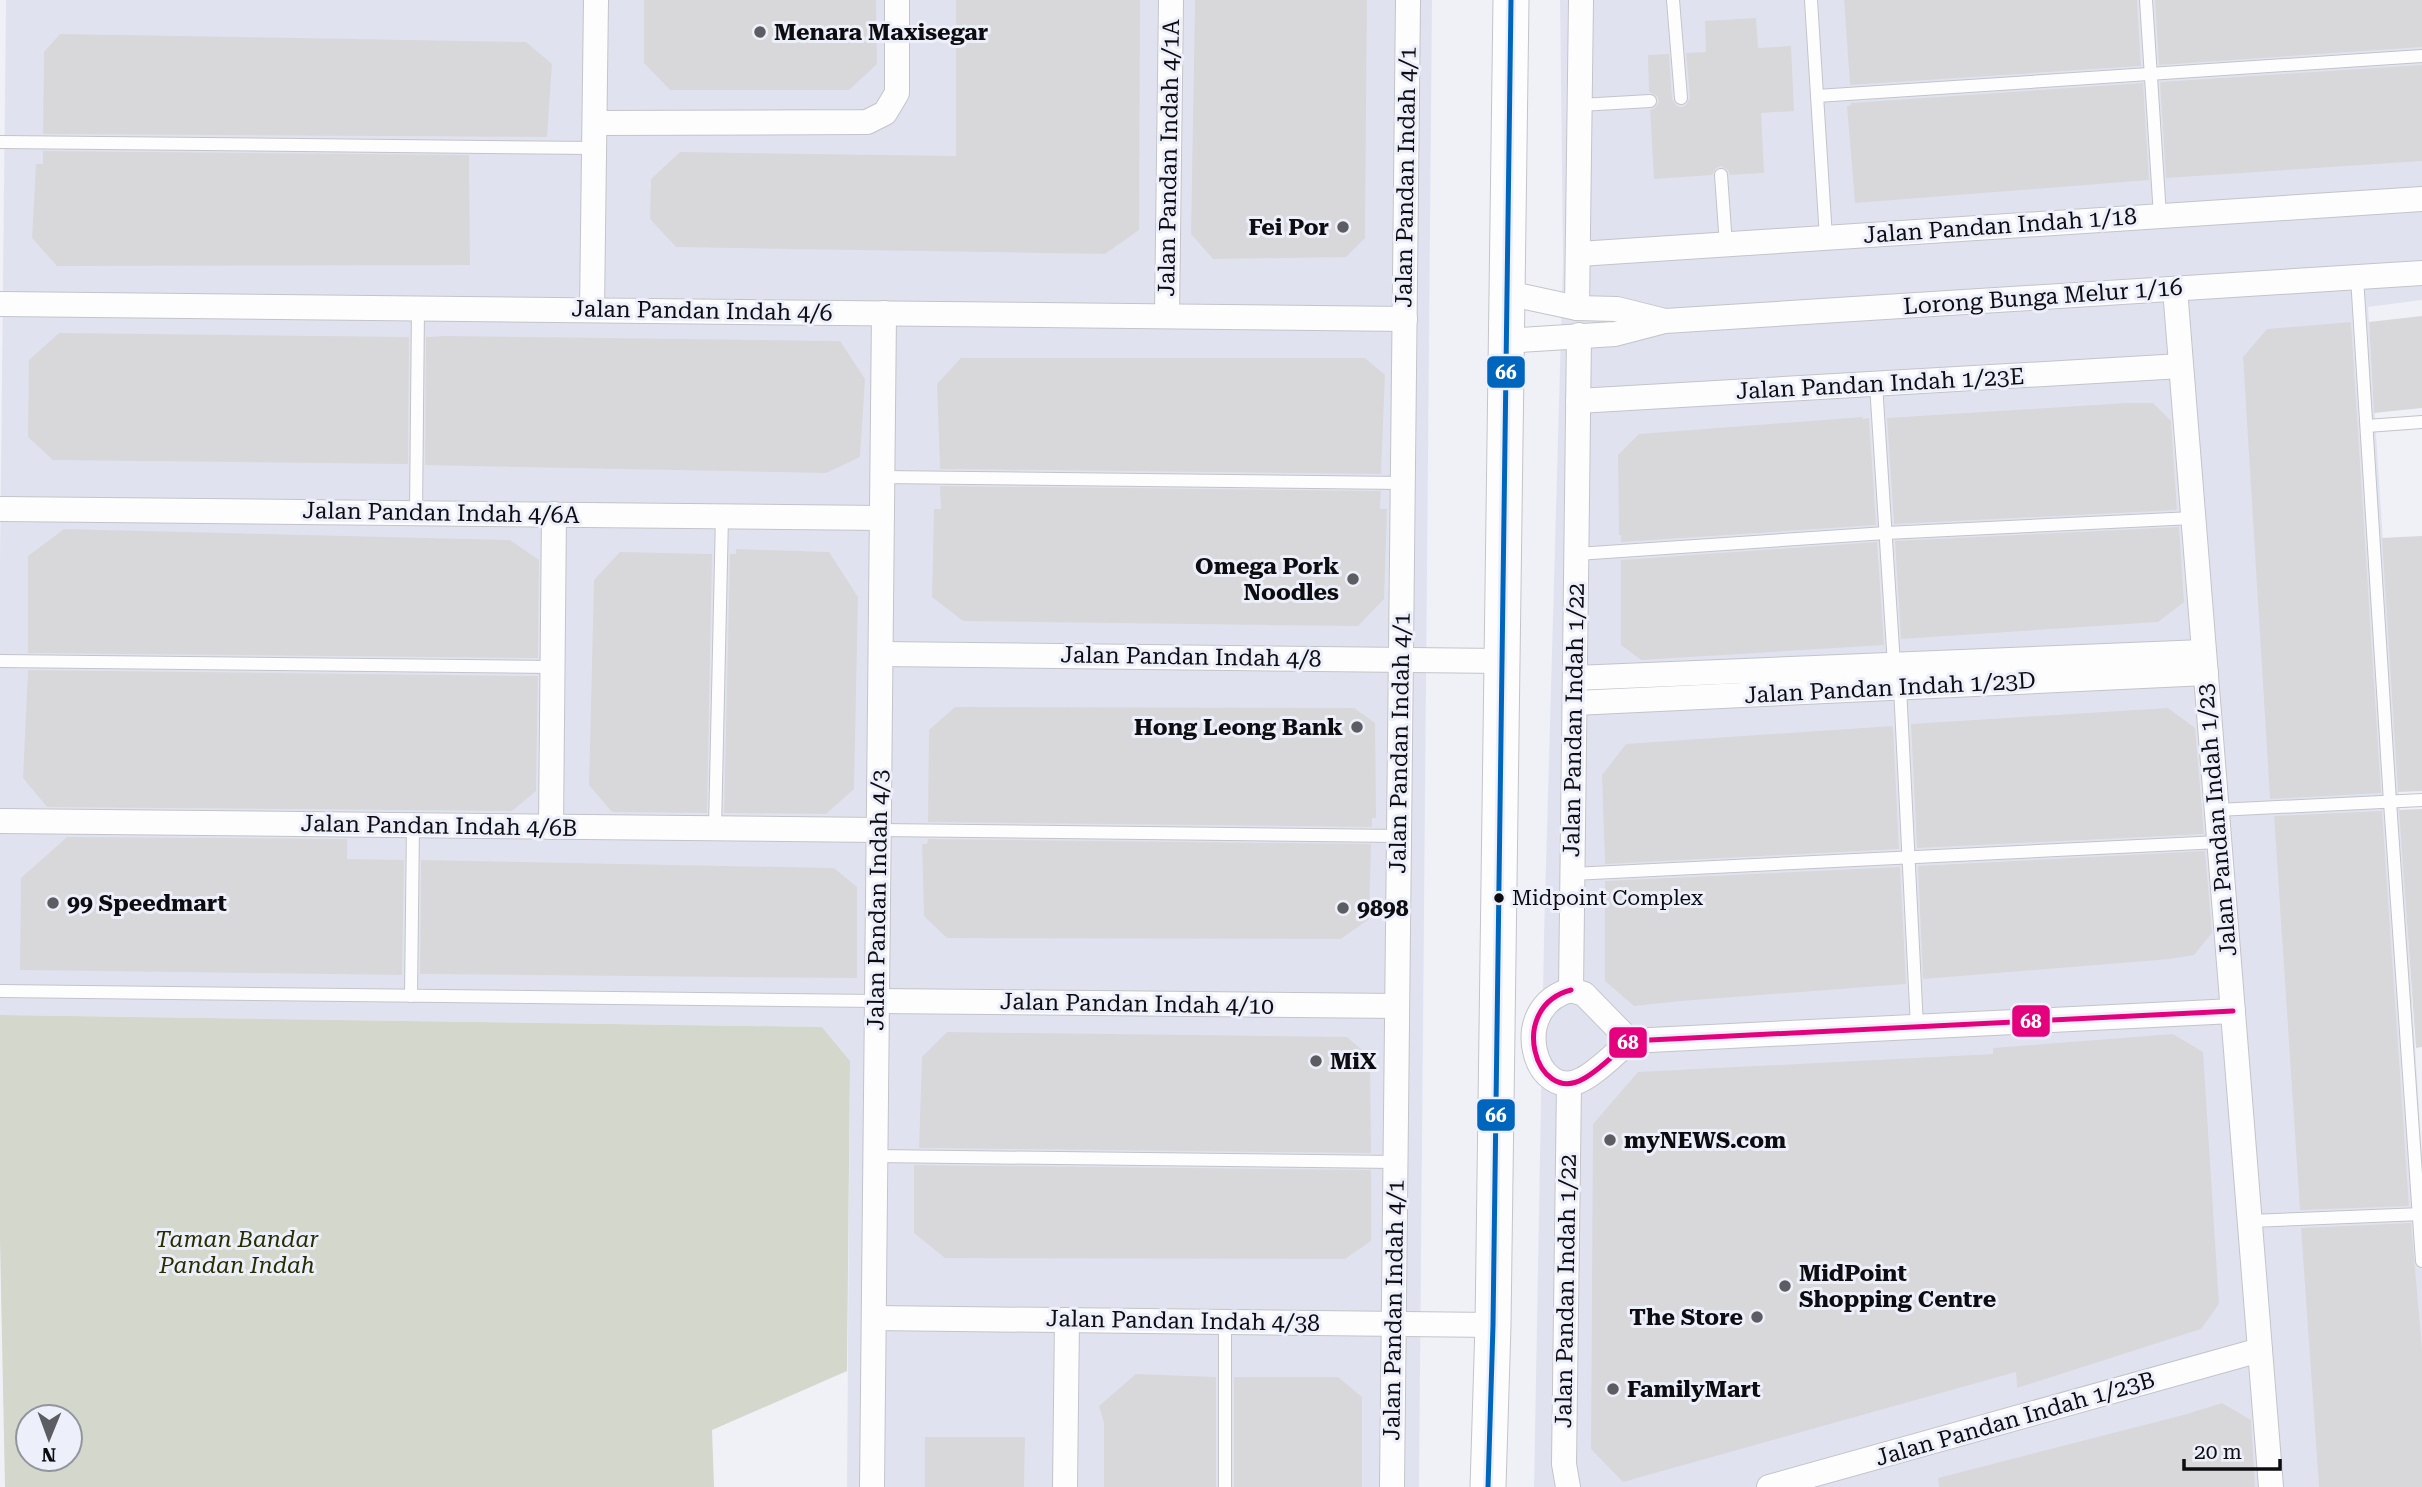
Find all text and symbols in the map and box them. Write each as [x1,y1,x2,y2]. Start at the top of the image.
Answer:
place label: Menara Maxisegar [774,19,988,46]
street label: Jalan Pandan Indah 4/1A [1153,19,1185,297]
marker: Menara Maxisegar [752,24,768,40]
street label: Jalan Pandan Indah 4/1 [1390,46,1422,308]
street label: Jalan Pandan Indah 1/18 [1862,203,2138,249]
place label: Fei Por [1248,214,1329,241]
marker: Fei Por [1335,219,1351,235]
street label: Lorong Bunga Melur 1/16 [1902,274,2184,320]
street label: Jalan Pandan Indah 4/6 [571,295,833,327]
line badge: 66 [1486,355,1526,389]
text: 66 [1495,361,1517,384]
street label: Jalan Pandan Indah 1/23E [1735,363,2025,405]
street label: Jalan Pandan Indah 4/6A [302,497,580,529]
place label: Omega Pork Noodles [1195,553,1339,606]
marker: Omega Pork Noodles [1345,571,1361,587]
street label: Jalan Pandan Indah 1/22 [1558,583,1590,857]
street label: Jalan Pandan Indah 4/1 [1384,612,1416,874]
street label: Jalan Pandan Indah 4/8 [1060,641,1322,673]
street label: Jalan Pandan Indah 1/23D [1744,667,2036,709]
street label: Jalan Pandan Indah 1/23 [2192,682,2242,958]
place label: Hong Leong Bank [1134,714,1343,741]
marker: Hong Leong Bank [1349,719,1365,735]
street label: Jalan Pandan Indah 4/3 [862,769,894,1031]
street label: Jalan Pandan Indah 4/6B [300,810,578,842]
place label: Midpoint Complex [1512,886,1703,910]
place label: 99 Speedmart [67,890,227,917]
marker: Midpoint Complex [1492,891,1506,905]
marker: 99 Speedmart [45,895,61,911]
place label: 9898 [1357,895,1409,922]
marker: 9898 [1335,900,1351,916]
street label: Jalan Pandan Indah 4/10 [1000,988,1274,1020]
line badge: 68 [2011,1004,2051,1038]
text: 68 [2020,1010,2042,1033]
line badge: 68 [1608,1026,1648,1059]
text: 68 [1617,1031,1639,1054]
place label: MiX [1330,1048,1377,1075]
marker: MiX [1308,1053,1324,1069]
line badge: 66 [1476,1098,1516,1132]
text: 66 [1485,1104,1507,1127]
place label: myNEWS.com [1624,1127,1786,1154]
marker: myNEWS.com [1602,1132,1618,1148]
street label: Jalan Pandan Indah 1/22 [1550,1154,1582,1428]
street label: Jalan Pandan Indah 4/1 [1378,1179,1410,1441]
park label: Taman Bandar Pandan Indah [155,1226,319,1279]
place label: MidPoint Shopping Centre [1799,1260,1996,1313]
marker: MidPoint Shopping Centre [1777,1278,1793,1294]
place label: The Store [1629,1304,1743,1331]
street label: Jalan Pandan Indah 4/38 [1046,1305,1320,1337]
marker: The Store [1749,1309,1765,1325]
street label: Jalan Pandan Indah 1/23B [1872,1366,2158,1472]
place label: FamilyMart [1627,1376,1761,1403]
marker: FamilyMart [1605,1381,1621,1397]
north arrow [14,1403,84,1473]
scale bar [2184,1428,2280,1472]
text: 20 m [2194,1440,2242,1464]
text: N [41,1443,56,1466]

